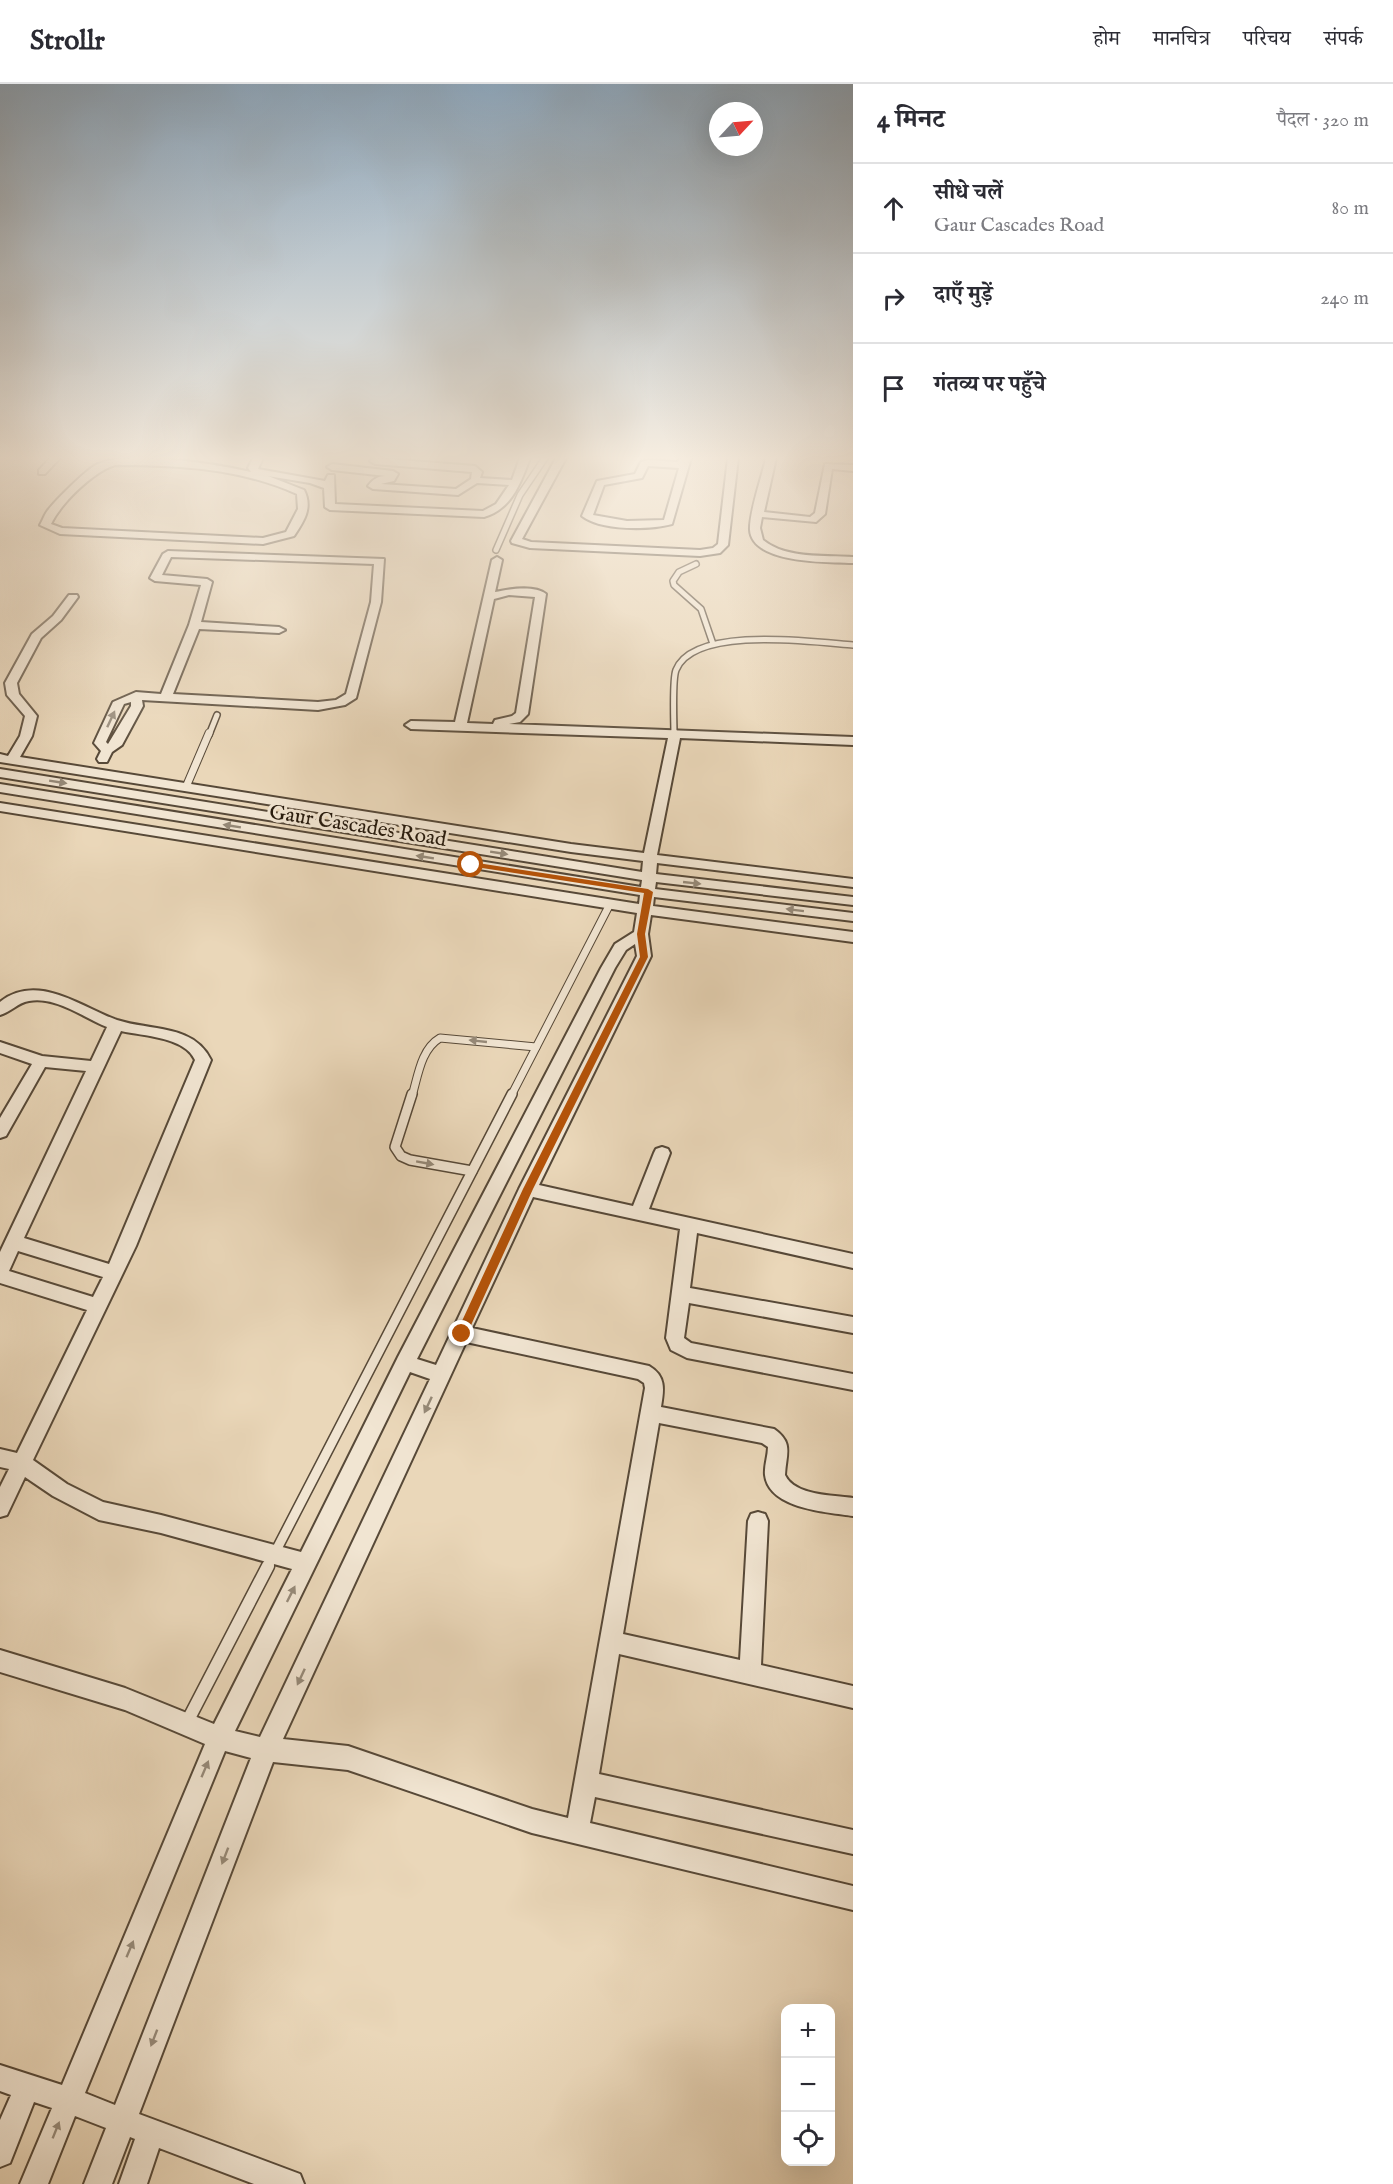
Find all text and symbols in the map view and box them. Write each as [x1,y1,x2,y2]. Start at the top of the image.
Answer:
text: Strollr [30,24,105,59]
text: होम [1093,26,1120,53]
text: मानचित्र [1153,26,1210,53]
text: परिचय [1243,26,1291,53]
text: संपर्क [1324,26,1363,53]
north arrow [709,102,763,156]
text: 4 मिनट [877,103,945,136]
text: पैदल · 320 m [1277,108,1369,133]
text: सीधे चलें [934,179,1003,207]
icon: ahead [877,192,910,225]
text: 80 m [1332,196,1369,221]
text: Gaur Cascades Road [934,213,1104,238]
text: दाएँ मुड़ें [934,281,993,309]
icon: right [877,282,910,315]
text: 240 m [1320,286,1369,311]
text: गंतव्य पर पहुँचे [934,371,1045,399]
icon: arrive [877,372,910,405]
one-way arrow [107,711,116,728]
one-way arrow [48,778,67,787]
street label: Gaur Cascades Road [267,799,449,854]
one-way arrow [222,821,241,830]
one-way arrow [490,849,509,858]
route start [457,851,483,877]
one-way arrow [415,852,434,861]
one-way arrow [682,879,701,888]
one-way arrow [785,905,804,915]
one-way arrow [468,1036,487,1046]
one-way arrow [415,1158,434,1167]
route end [448,1320,474,1346]
one-way arrow [424,1396,433,1413]
one-way arrow [286,1586,295,1603]
one-way arrow [296,1668,305,1685]
one-way arrow [200,1760,210,1778]
one-way arrow [220,1847,229,1865]
one-way arrow [125,1940,135,1958]
map controls [781,2004,835,2166]
button: + [781,2004,835,2058]
one-way arrow [149,2029,159,2047]
button: − [781,2058,835,2112]
button: locate [781,2112,835,2166]
one-way arrow [51,2120,61,2138]

